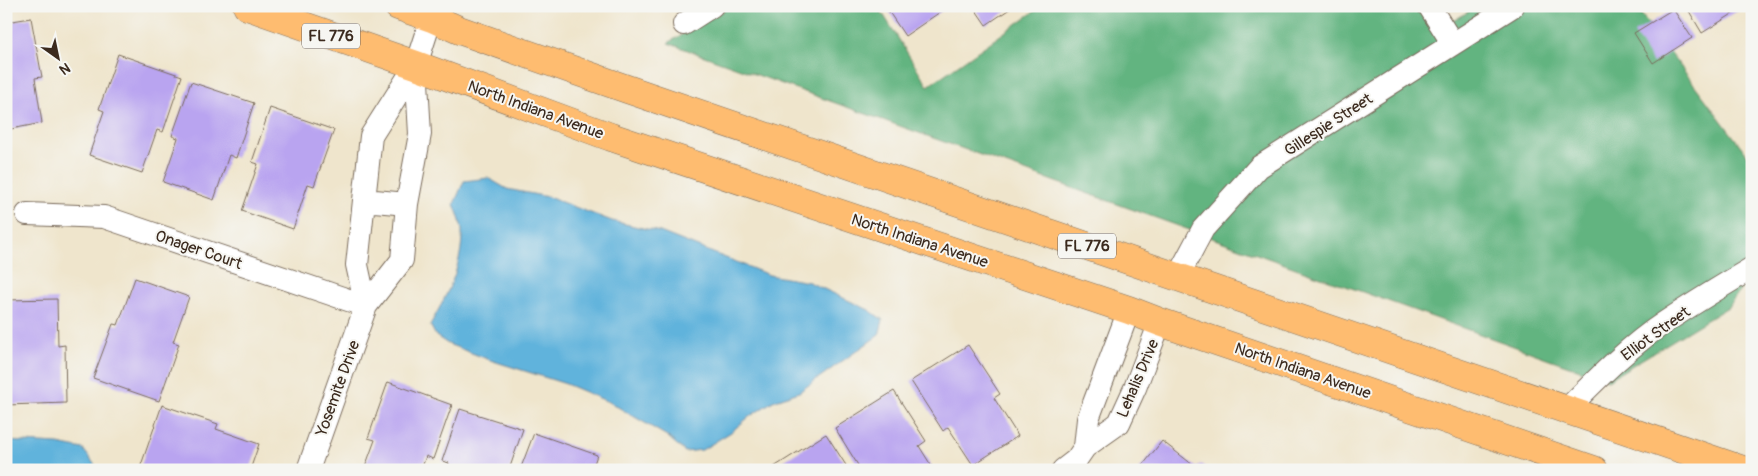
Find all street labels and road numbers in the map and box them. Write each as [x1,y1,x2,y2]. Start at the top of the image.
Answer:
road number: FL 776 [302,24,360,48]
street label: North Indiana Avenue [465,76,606,144]
street label: Gillespie Street [1281,89,1377,161]
street label: North Indiana Avenue [849,209,991,273]
street label: Onager Court [153,226,245,274]
road number: FL 776 [1058,234,1116,258]
street label: Elliot Street [1617,302,1695,366]
street label: Lehalis Drive [1112,336,1163,421]
street label: Yosemite Drive [311,338,365,440]
street label: North Indiana Avenue [1232,338,1374,404]

